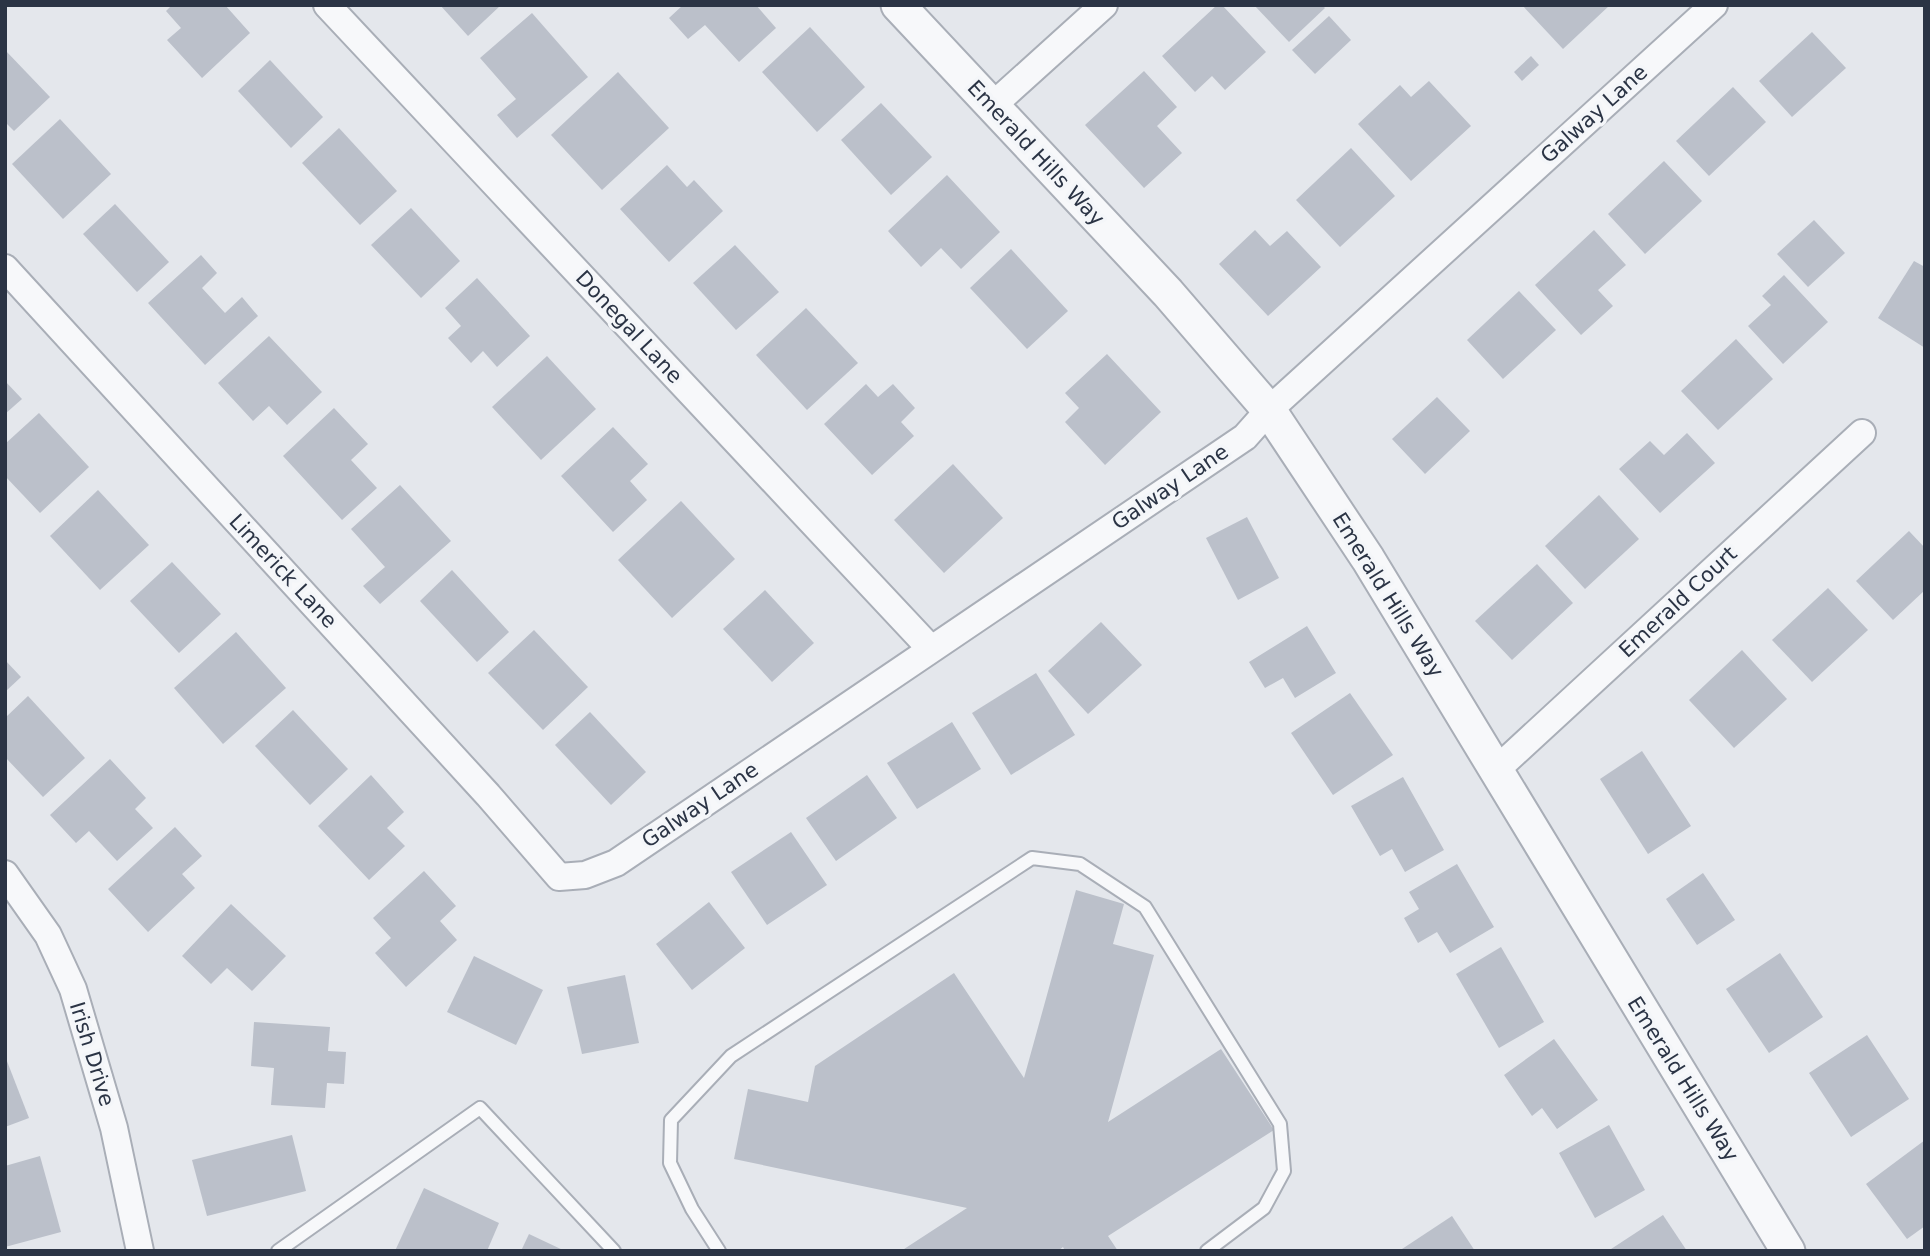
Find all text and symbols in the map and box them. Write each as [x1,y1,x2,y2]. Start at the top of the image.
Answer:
street label: Galway Lane [1536,60,1652,168]
street label: Emerald Hills Way [963,75,1109,231]
street label: Donegal Lane [571,266,687,388]
street label: Galway Lane [1107,439,1233,535]
street label: Emerald Hills Way [1328,508,1448,682]
street label: Limerick Lane [224,509,342,633]
street label: Emerald Court [1614,541,1742,663]
street label: Galway Lane [637,757,763,853]
street label: Emerald Hills Way [1623,992,1743,1166]
street label: Irish Drive [65,999,119,1109]

